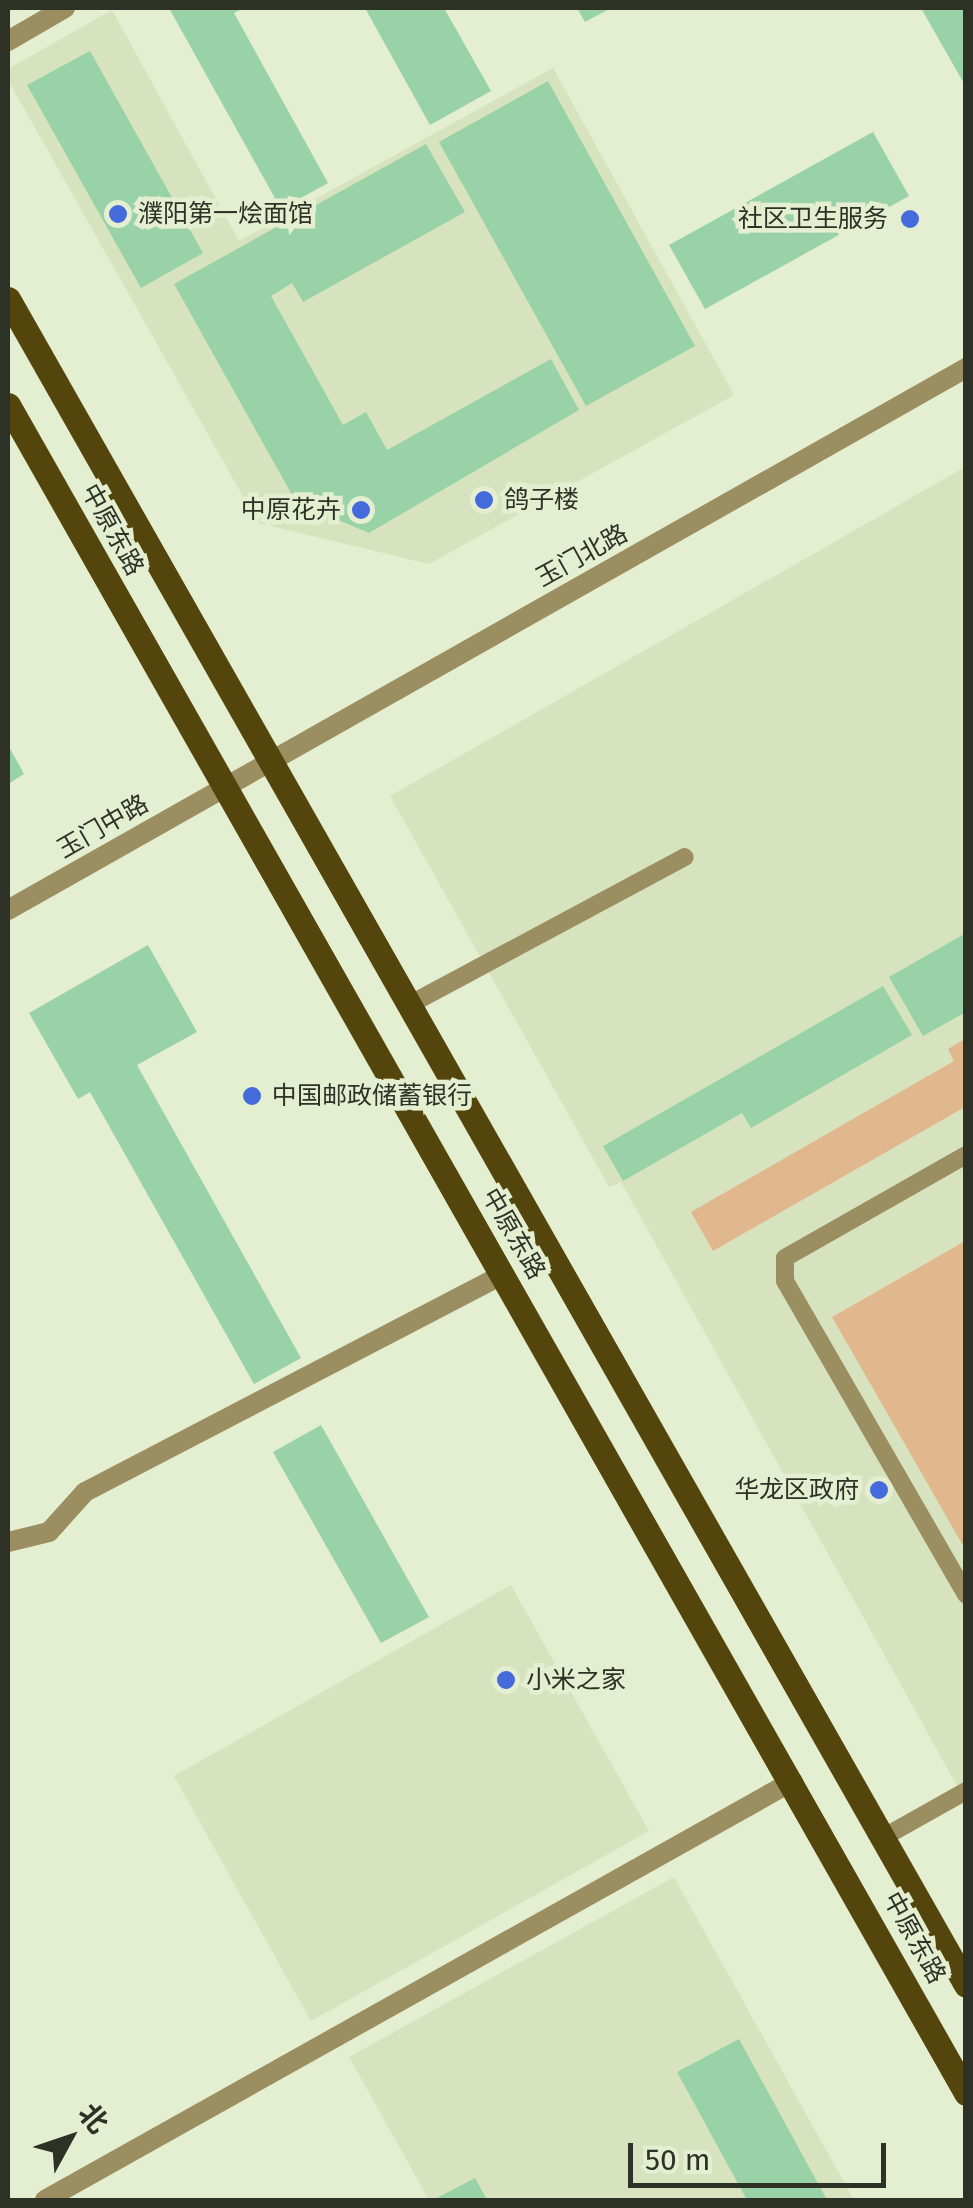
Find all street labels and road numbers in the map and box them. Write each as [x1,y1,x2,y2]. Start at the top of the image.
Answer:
street label: 中原东路 [75,479,149,581]
street label: 玉门北路 [531,519,633,593]
street label: 玉门中路 [52,789,154,865]
street label: 中原东路 [475,1183,551,1285]
street label: 中原东路 [877,1887,951,1989]

